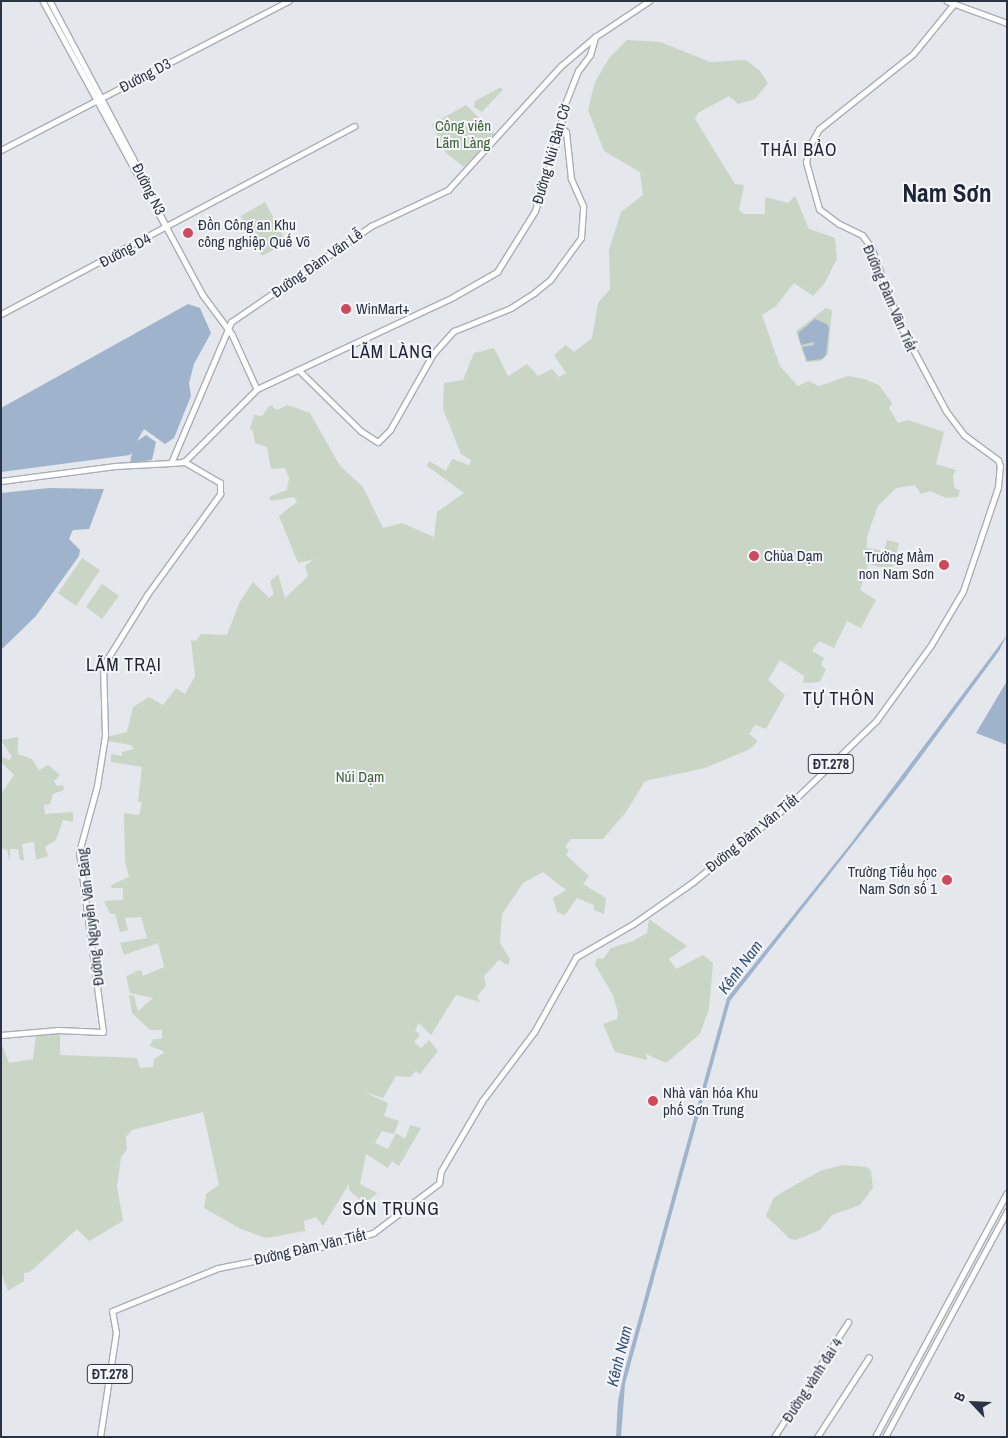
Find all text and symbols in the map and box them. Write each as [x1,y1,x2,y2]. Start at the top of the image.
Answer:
street label: Đường D3 [116,54,174,96]
street label: Đường Núi Bàn Cờ [528,102,574,206]
park label: Công viên Lãm Làng [435,116,491,151]
district label: THÁI BẢO [760,139,838,161]
street label: Đường N3 [128,160,170,218]
district label: Nam Sơn [903,178,991,208]
place label: Đồn Công an Khu công nghiệp Quế Võ [198,215,310,250]
street label: Đường Đàm Văn Lễ [268,225,366,301]
marker: Đồn Công an Khu công nghiệp Quế Võ [182,227,194,239]
street label: Đường D4 [96,229,154,271]
street label: Đường Đàm Văn Tiết [859,242,921,354]
place label: WinMart+ [356,300,410,318]
marker: WinMart+ [340,303,352,315]
district label: LÃM LÀNG [350,341,434,363]
place label: Chùa Dạm [764,547,823,565]
place label: Trường Mầm non Nam Sơn [859,547,934,582]
marker: Chùa Dạm [748,550,760,562]
marker: Trường Mầm non Nam Sơn [938,559,950,571]
district label: LÃM TRẠI [85,654,163,676]
district label: TỰ THÔN [802,688,876,710]
road number: ĐT.278 [807,752,855,776]
park label: Núi Dạm [336,768,384,786]
street label: Đường Đàm Văn Tiết [702,790,802,876]
street label: Đường Nguyễn Văn Bảng [73,847,107,987]
place label: Trường Tiểu học Nam Sơn số 1 [847,862,937,897]
marker: Trường Tiểu học Nam Sơn số 1 [941,874,953,886]
water label: Kênh Nam [714,936,766,998]
place label: Nhà văn hóa Khu phố Sơn Trung [663,1083,758,1118]
marker: Nhà văn hóa Khu phố Sơn Trung [647,1095,659,1107]
district label: SƠN TRUNG [341,1198,441,1220]
street label: Đường Đàm Văn Tiết [252,1225,368,1269]
water label: Kênh Nam [602,1324,636,1388]
street label: Đường vành đai 4 [778,1334,846,1426]
road number: ĐT.278 [86,1362,134,1386]
north arrow [948,1378,998,1428]
text: B [949,1389,969,1404]

